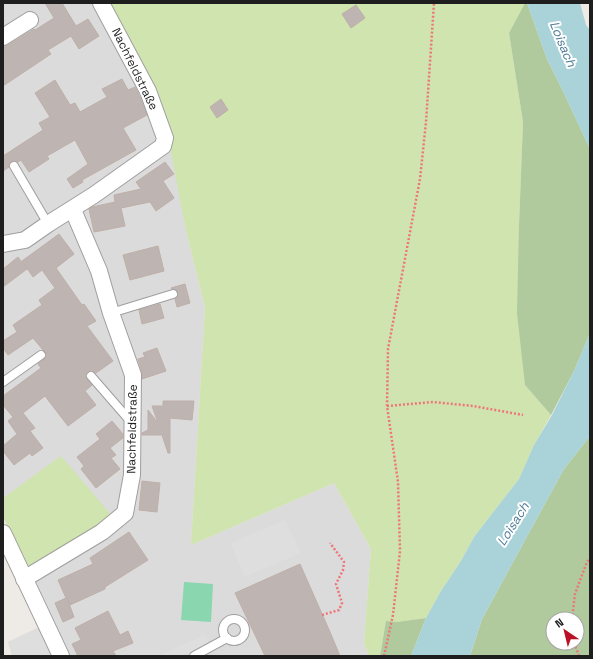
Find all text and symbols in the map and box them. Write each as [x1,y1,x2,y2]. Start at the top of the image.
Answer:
water label: Loisach [546,19,581,70]
street label: Nachfeldstraße [108,25,162,113]
street label: Nachfeldstraße [123,384,141,474]
water label: Loisach [493,498,533,549]
north arrow [545,611,585,651]
text: N [552,615,566,631]

